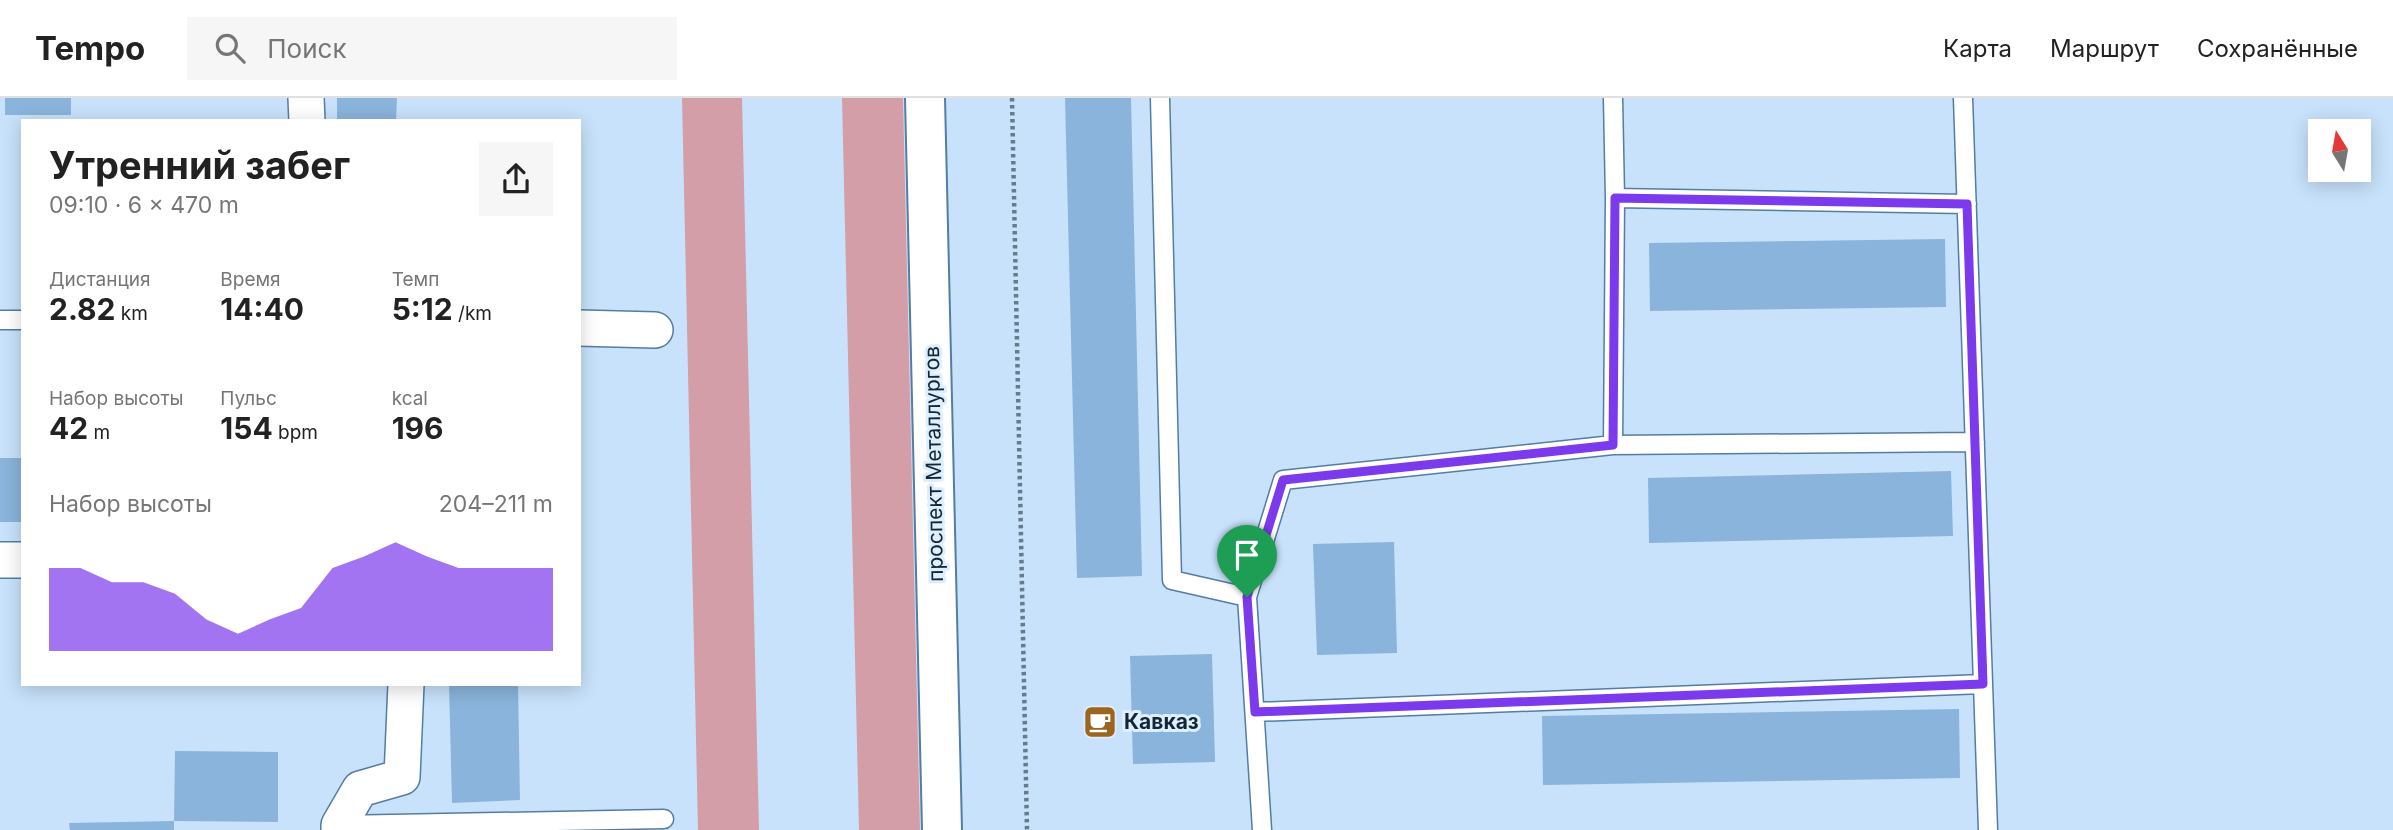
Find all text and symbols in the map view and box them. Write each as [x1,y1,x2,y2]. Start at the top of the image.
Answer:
search box [187,17,677,80]
text: Tempo [35,28,145,68]
icon: search [211,29,249,67]
text: Поиск [267,33,347,64]
text: Карта [1943,34,2012,63]
text: Маршрут [2050,34,2159,63]
text: Сохранённые [2197,34,2358,63]
north arrow [2308,119,2371,182]
map controls [2308,119,2371,182]
text: Утренний забег [49,142,350,188]
button: share [479,142,553,216]
text: 09:10 · 6 × 470 m [49,191,239,219]
text: Дистанция [49,268,151,291]
text: Время [220,268,281,291]
text: Темп [392,268,439,291]
text: 2.82 [49,291,116,327]
text: 14:40 [220,291,304,327]
text: 5:12 [392,291,453,327]
text: km [116,302,148,325]
text: /km [453,302,492,325]
street label: проспект Металлургов [919,346,948,582]
text: Набор высоты [49,387,184,410]
text: Пульс [220,387,277,410]
text: kcal [392,387,428,410]
text: 42 [49,410,88,446]
text: 154 [220,410,273,446]
text: 196 [392,410,444,446]
text: m [88,421,110,444]
text: bpm [273,421,318,444]
text: Набор высоты [49,490,212,518]
text: 204–211 m [439,490,553,518]
pin [1217,525,1277,597]
icon: arrive [1228,536,1266,574]
cafe icon: Кавказ [1081,703,1119,741]
place label: Кавказ [1124,709,1199,734]

